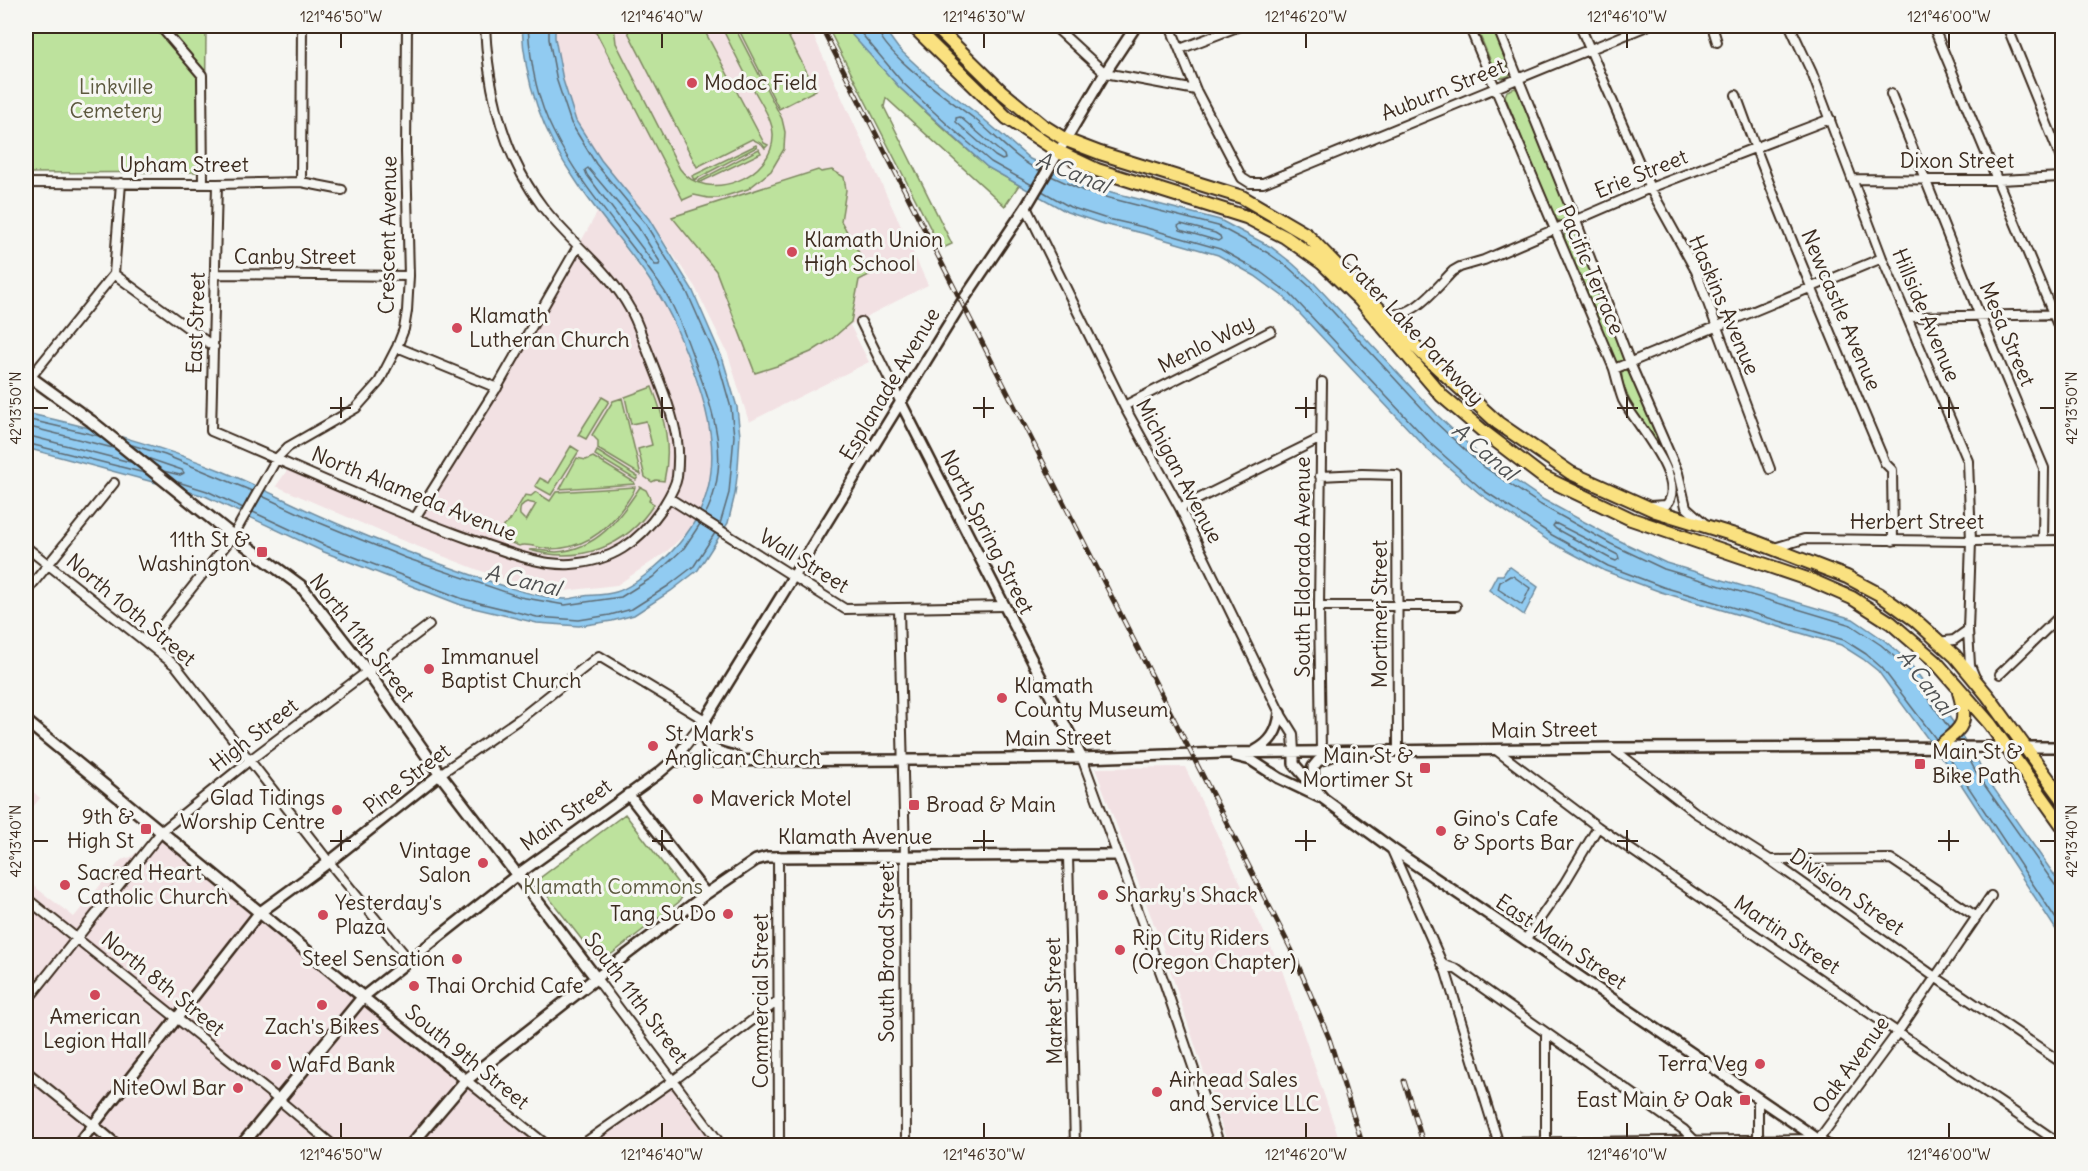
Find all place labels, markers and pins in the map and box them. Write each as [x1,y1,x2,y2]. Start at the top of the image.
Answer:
place label: Modoc Field [704,69,817,96]
marker: Modoc Field [685,76,699,90]
place label: Klamath Union High School [804,226,943,277]
marker: Klamath Union High School [785,245,799,259]
place label: Klamath Lutheran Church [469,302,630,353]
marker: Klamath Lutheran Church [450,321,464,335]
place label: 11th St & Washington [138,526,250,577]
marker: 11th St & Washington [255,545,269,559]
place label: Immanuel Baptist Church [441,643,581,694]
marker: Immanuel Baptist Church [422,662,436,676]
place label: Klamath County Museum [1014,672,1168,723]
marker: Klamath County Museum [995,691,1009,705]
place label: St. Mark's Anglican Church [665,720,821,771]
place label: Main St & Bike Path [1932,738,2022,789]
marker: St. Mark's Anglican Church [646,739,660,753]
place label: Main St & Mortimer St [1302,742,1413,793]
marker: Main St & Bike Path [1913,757,1927,771]
marker: Main St & Mortimer St [1418,761,1432,775]
place label: Glad Tidings Worship Centre [180,784,325,835]
place label: Maverick Motel [710,785,851,812]
place label: Broad & Main [926,791,1056,818]
marker: Maverick Motel [691,792,705,806]
marker: Broad & Main [907,798,921,812]
place label: 9th & High St [67,803,134,854]
marker: Glad Tidings Worship Centre [330,803,344,817]
place label: Gino's Cafe & Sports Bar [1453,805,1574,856]
marker: 9th & High St [139,822,153,836]
marker: Gino's Cafe & Sports Bar [1434,824,1448,838]
place label: Vintage Salon [399,837,471,888]
marker: Vintage Salon [476,856,490,870]
place label: Sacred Heart Catholic Church [77,859,228,910]
marker: Sacred Heart Catholic Church [58,878,72,892]
place label: Sharky's Shack [1115,881,1258,908]
marker: Sharky's Shack [1096,888,1110,902]
place label: Yesterday's Plaza [335,889,442,940]
place label: Tang Su Do [610,900,716,927]
marker: Tang Su Do [721,907,735,921]
marker: Yesterday's Plaza [316,908,330,922]
place label: Rip City Riders (Oregon Chapter) [1132,924,1296,975]
marker: Rip City Riders (Oregon Chapter) [1113,943,1127,957]
place label: Steel Sensation [302,945,445,972]
marker: Steel Sensation [450,952,464,966]
place label: Thai Orchid Cafe [426,972,584,999]
marker: Thai Orchid Cafe [407,979,421,993]
marker: American Legion Hall [88,988,102,1002]
marker: Zach's Bikes [315,998,329,1012]
place label: American Legion Hall [43,1003,147,1054]
place label: Zach's Bikes [265,1013,379,1040]
place label: Terra Veg [1658,1050,1748,1077]
place label: WaFd Bank [288,1051,395,1078]
marker: Terra Veg [1753,1057,1767,1071]
marker: WaFd Bank [269,1058,283,1072]
place label: Airhead Sales and Service LLC [1169,1066,1320,1117]
place label: NiteOwl Bar [112,1074,226,1101]
marker: NiteOwl Bar [231,1081,245,1095]
marker: Airhead Sales and Service LLC [1150,1085,1164,1099]
place label: East Main & Oak [1577,1086,1733,1113]
marker: East Main & Oak [1738,1093,1752,1107]

